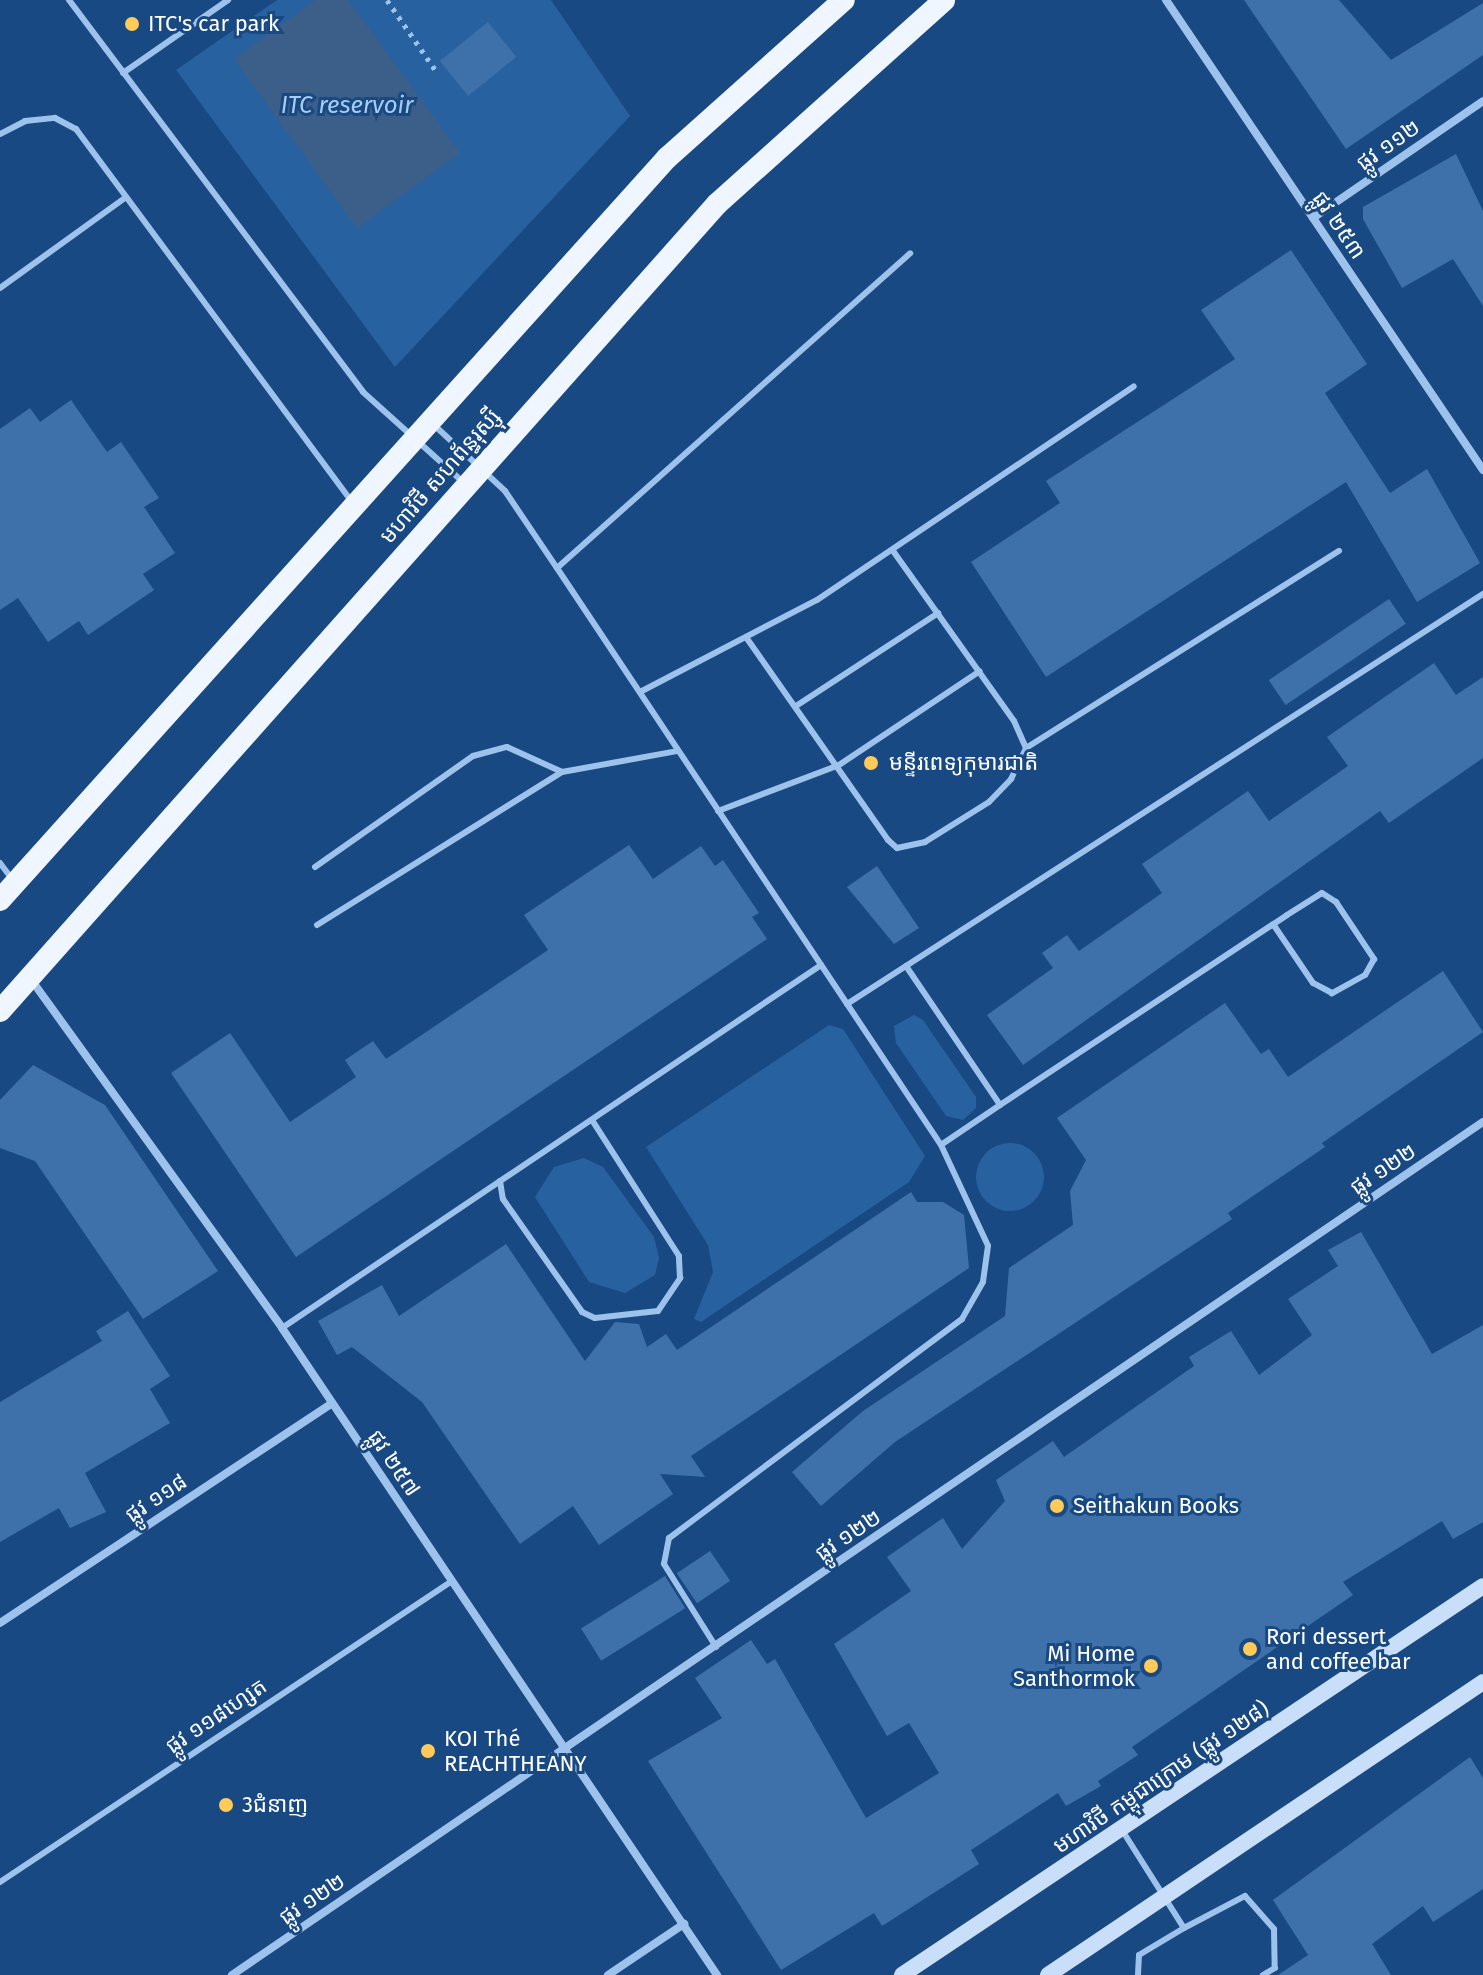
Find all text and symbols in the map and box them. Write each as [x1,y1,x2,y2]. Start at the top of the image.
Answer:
place label: ITC's car park [148,11,279,37]
marker: ITC's car park [123,15,141,33]
water label: ITC reservoir [281,92,413,120]
street label: ផ្លូវ ១១២ [1351,114,1425,176]
street label: ផ្លូវ ២៥៣ [1307,186,1371,264]
street label: មហាវិថី សហព័ន្ធរុស្ស៊ី [374,403,506,549]
place label: មន្ទីរពេទ្យកុមារជាតិ [889,750,1038,776]
marker: មន្ទីរពេទ្យកុមារជាតិ [860,752,882,774]
street label: ផ្លូវ ១២២ [1345,1137,1421,1201]
street label: ផ្លូវ ២៥៧ [362,1425,426,1501]
street label: ផ្លូវ ១១៨ [120,1468,192,1528]
place label: Seithakun Books [1073,1493,1239,1519]
marker: Seithakun Books [1048,1497,1066,1515]
street label: ផ្លូវ ១២២ [810,1503,886,1567]
place label: Rori dessert and coffee bar [1266,1623,1410,1674]
place label: Mi Home Santhormok [1013,1640,1135,1692]
marker: Rori dessert and coffee bar [1241,1640,1259,1658]
marker: Mi Home Santhormok [1142,1657,1160,1675]
street label: ផ្លូវ ១១៨ហ្សេត [160,1673,272,1759]
street label: មហាវិថី កម្ពុជាក្រោម (ផ្លូវ ១២៨) [1048,1695,1274,1859]
place label: KOI Thé REACHTHEANY [444,1725,587,1776]
marker: KOI Thé REACHTHEANY [419,1742,437,1760]
place label: 3ជំនាញ [242,1792,308,1818]
marker: 3ជំនាញ [217,1796,235,1814]
street label: ផ្លូវ ១២២ [274,1867,350,1931]

